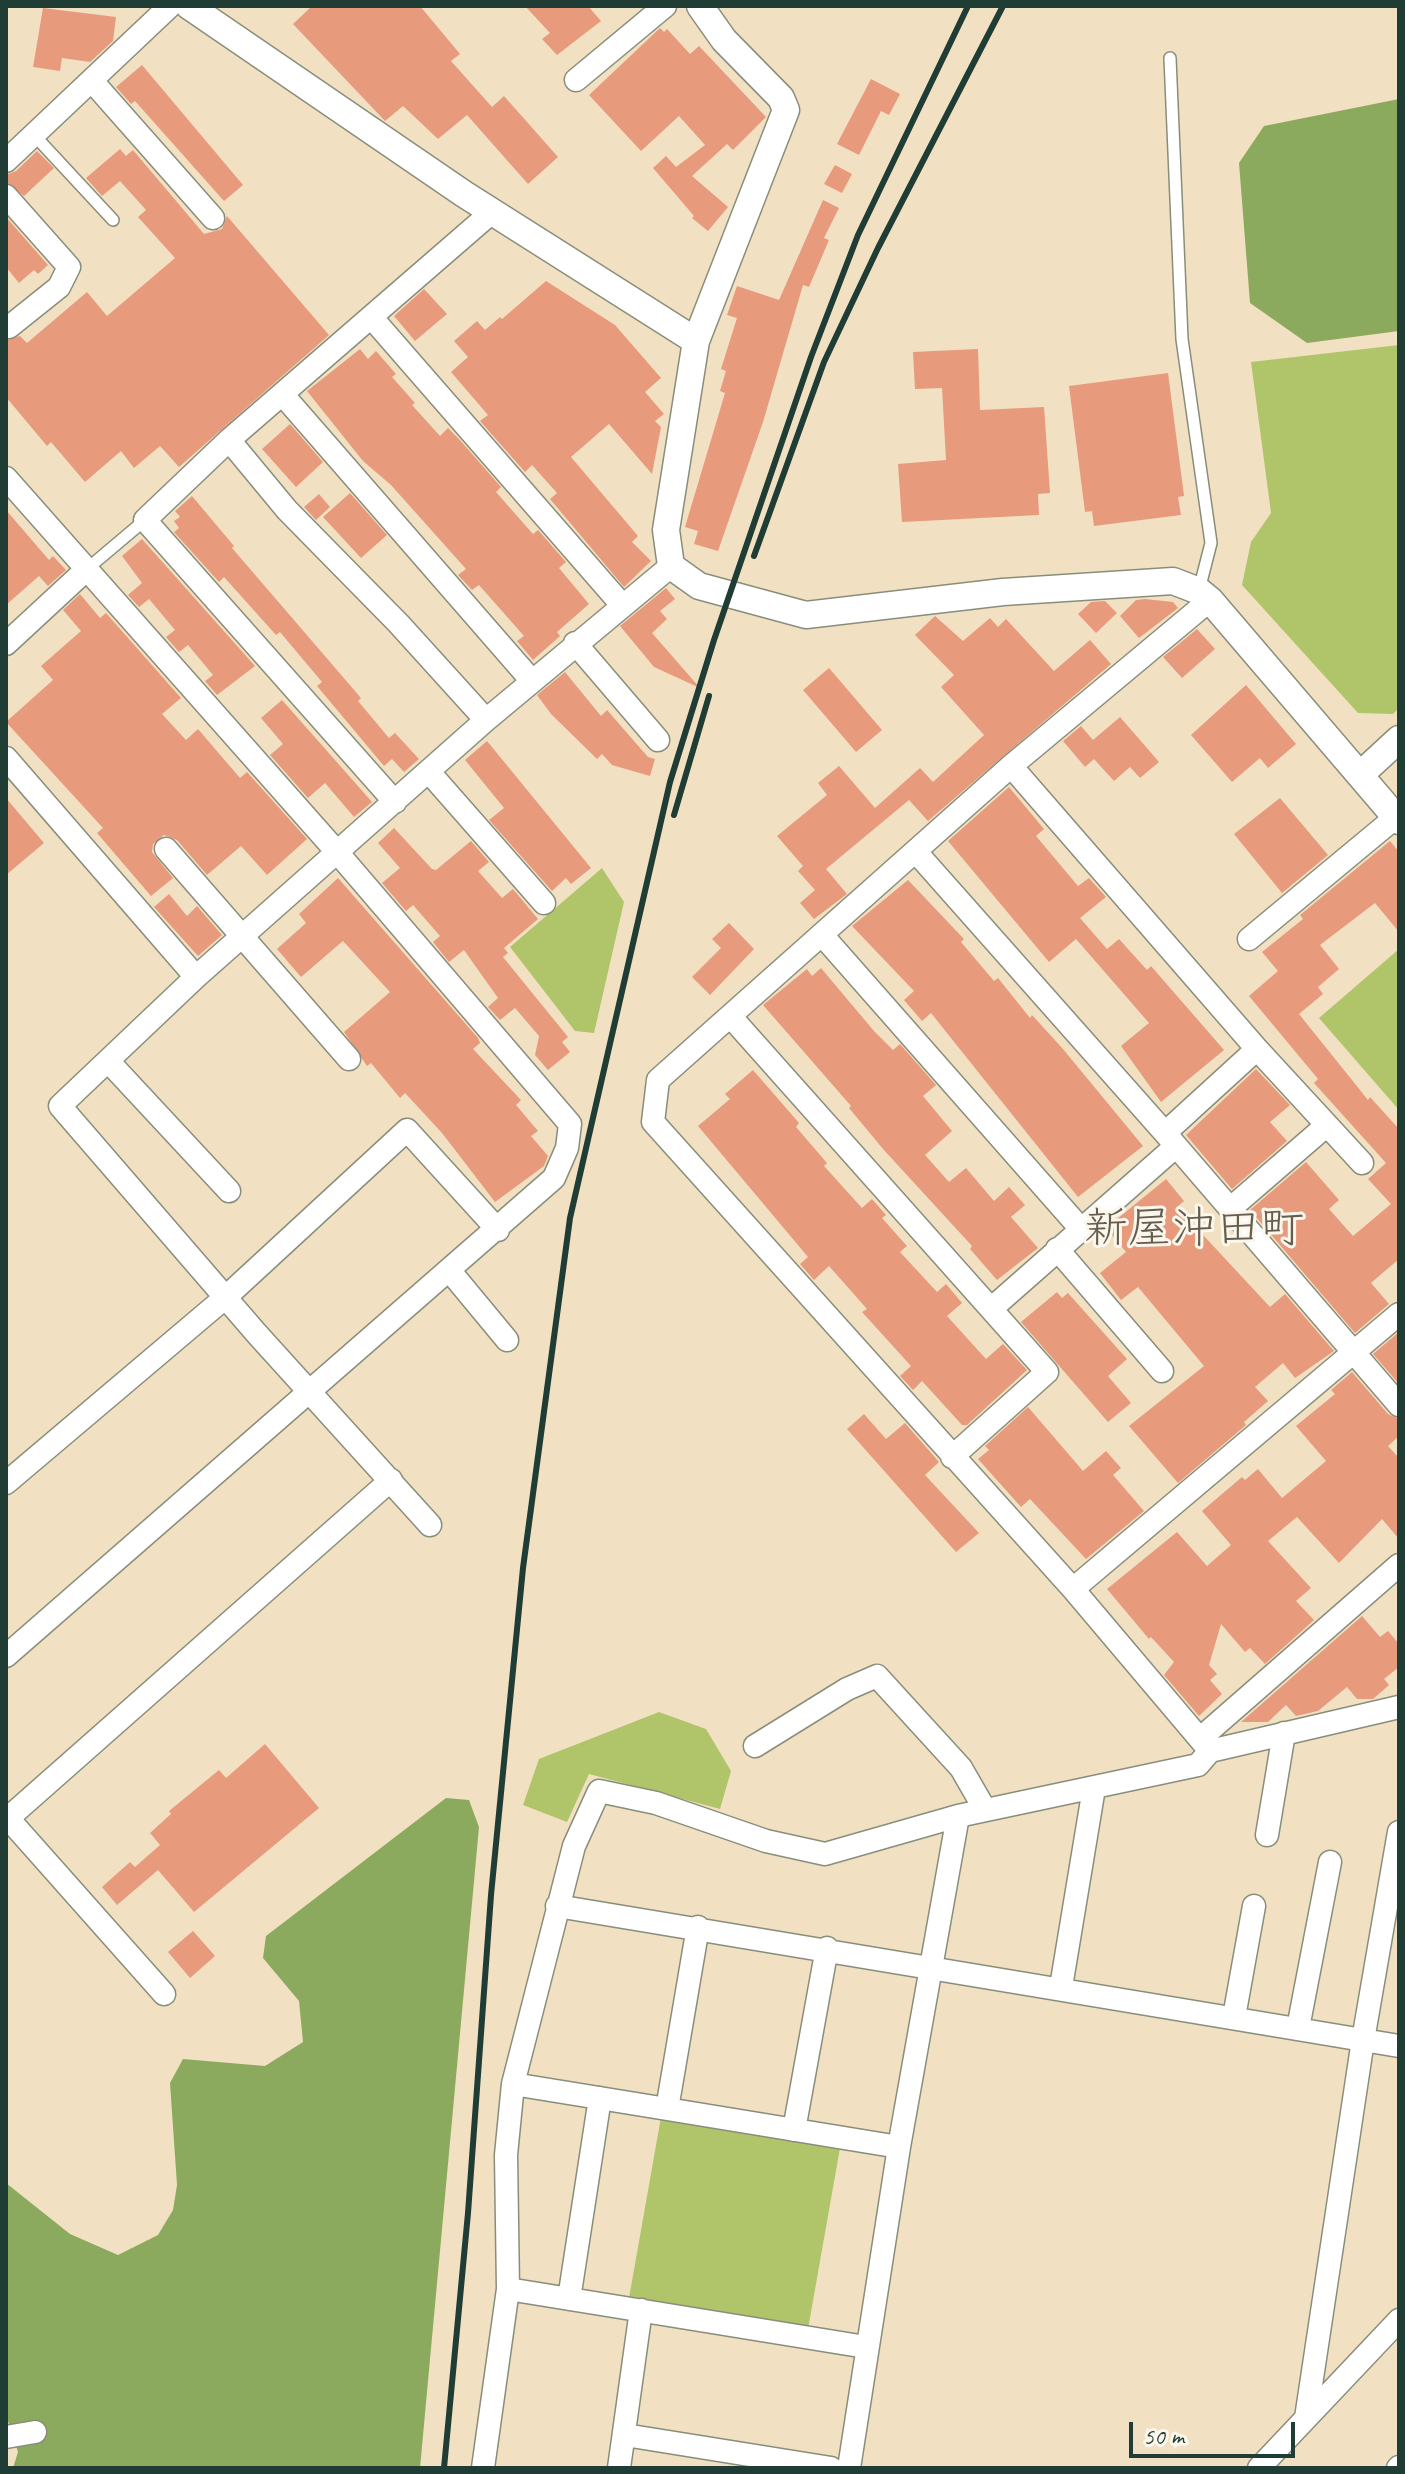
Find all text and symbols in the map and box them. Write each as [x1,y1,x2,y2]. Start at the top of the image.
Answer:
district label: 新屋沖田町 [1084,1204,1304,1256]
scale bar [1133,2406,1299,2456]
text: 50 m [1143,2421,1184,2451]

